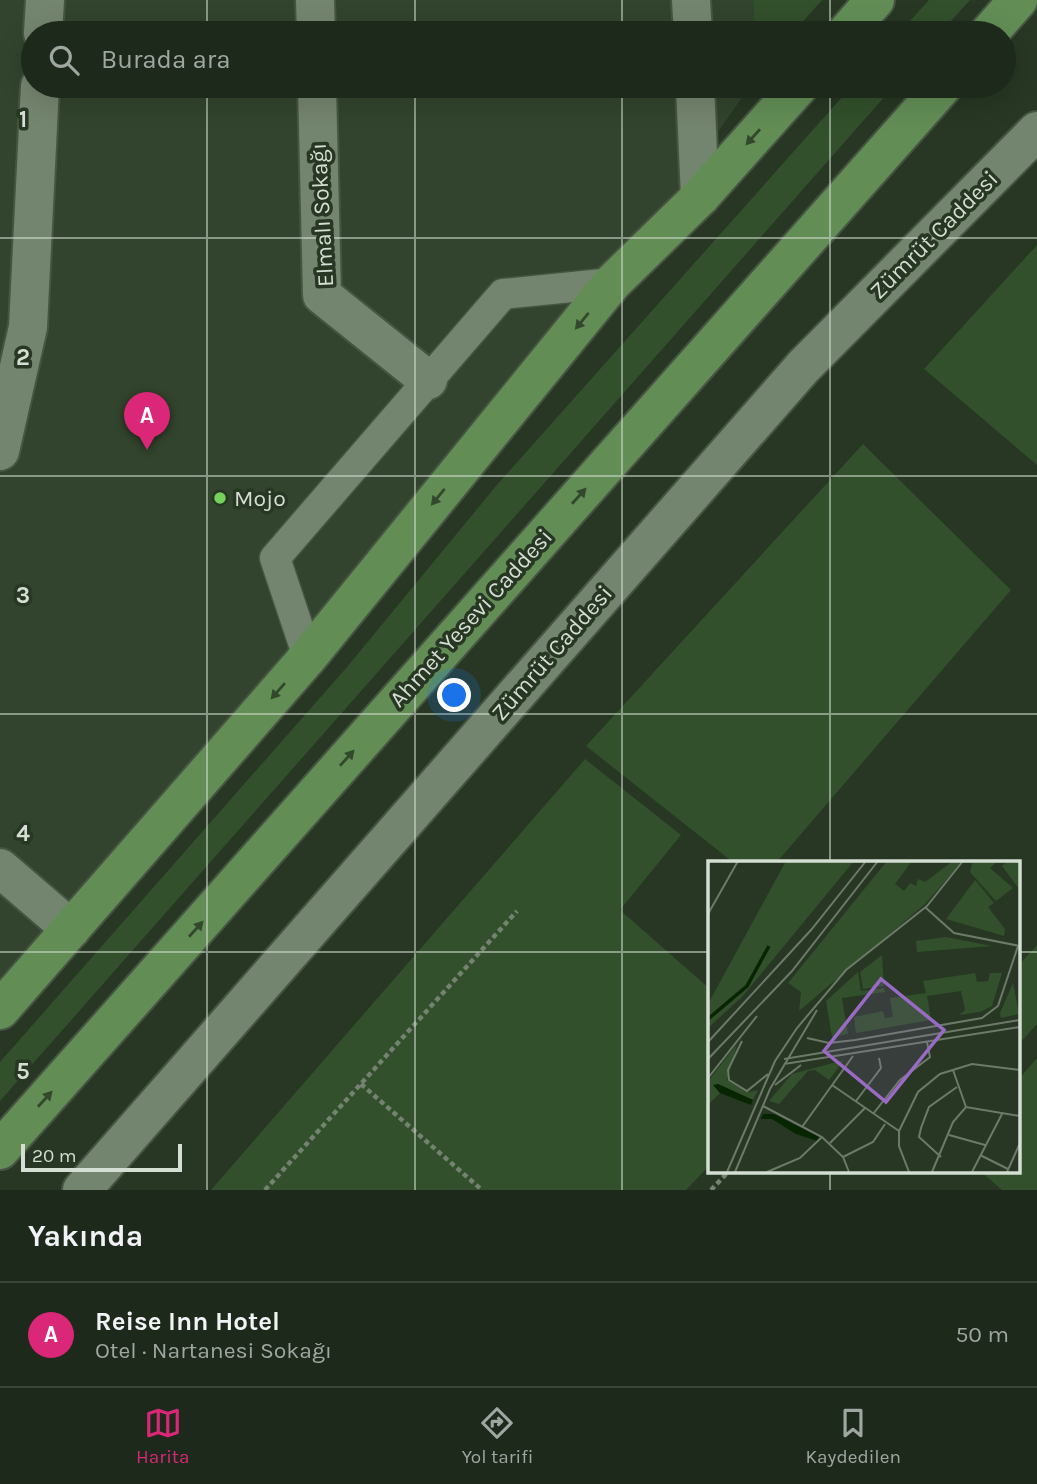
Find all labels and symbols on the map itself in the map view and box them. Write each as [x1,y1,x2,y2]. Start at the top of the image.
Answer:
text: 1 [19,106,27,133]
one-way arrow [746,128,762,145]
street label: Elmalı Sokağı [305,142,339,288]
street label: Zümrüt Caddesi [864,165,1004,305]
one-way arrow [574,311,589,329]
text: 2 [16,344,30,371]
pin: A [124,392,170,450]
place label: Mojo [234,485,286,512]
one-way arrow [571,487,587,505]
one-way arrow [431,488,446,505]
marker: Mojo [212,490,228,506]
street label: Ahmet Yesevi Caddesi [384,524,558,712]
street label: Zümrüt Caddesi [486,580,618,726]
text: 3 [16,582,30,609]
your location [437,678,471,712]
one-way arrow [271,683,286,700]
one-way arrow [339,750,354,767]
text: 4 [16,820,30,847]
inset map [708,861,1020,1172]
one-way arrow [188,920,203,937]
text: 5 [16,1058,30,1085]
one-way arrow [37,1090,53,1108]
scale bar [21,1141,182,1173]

